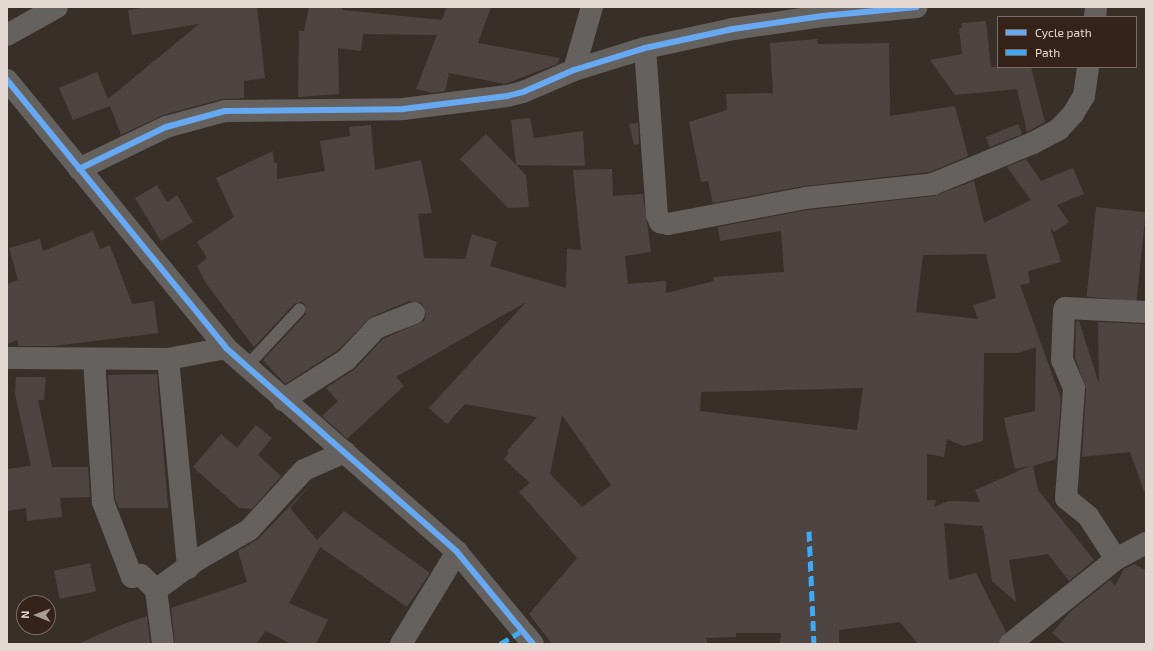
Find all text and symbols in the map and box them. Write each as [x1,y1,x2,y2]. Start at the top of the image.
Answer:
legend [997,16,1137,68]
text: Cycle path [1035,25,1092,39]
text: Path [1035,45,1060,59]
north arrow [16,595,56,635]
text: N [18,611,31,619]

